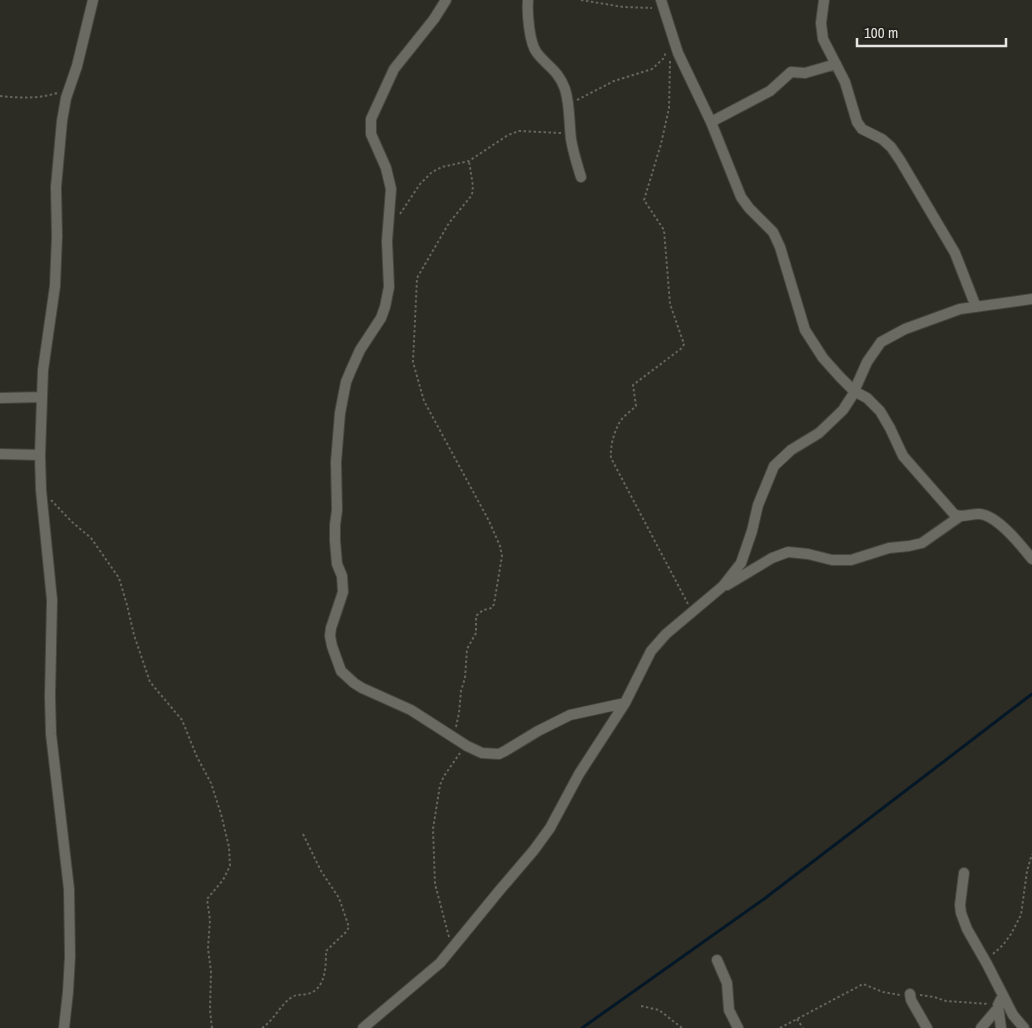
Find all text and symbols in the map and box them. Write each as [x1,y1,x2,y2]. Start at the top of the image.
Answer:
scale bar [857,15,1006,47]
text: 100 m [864,22,898,43]

